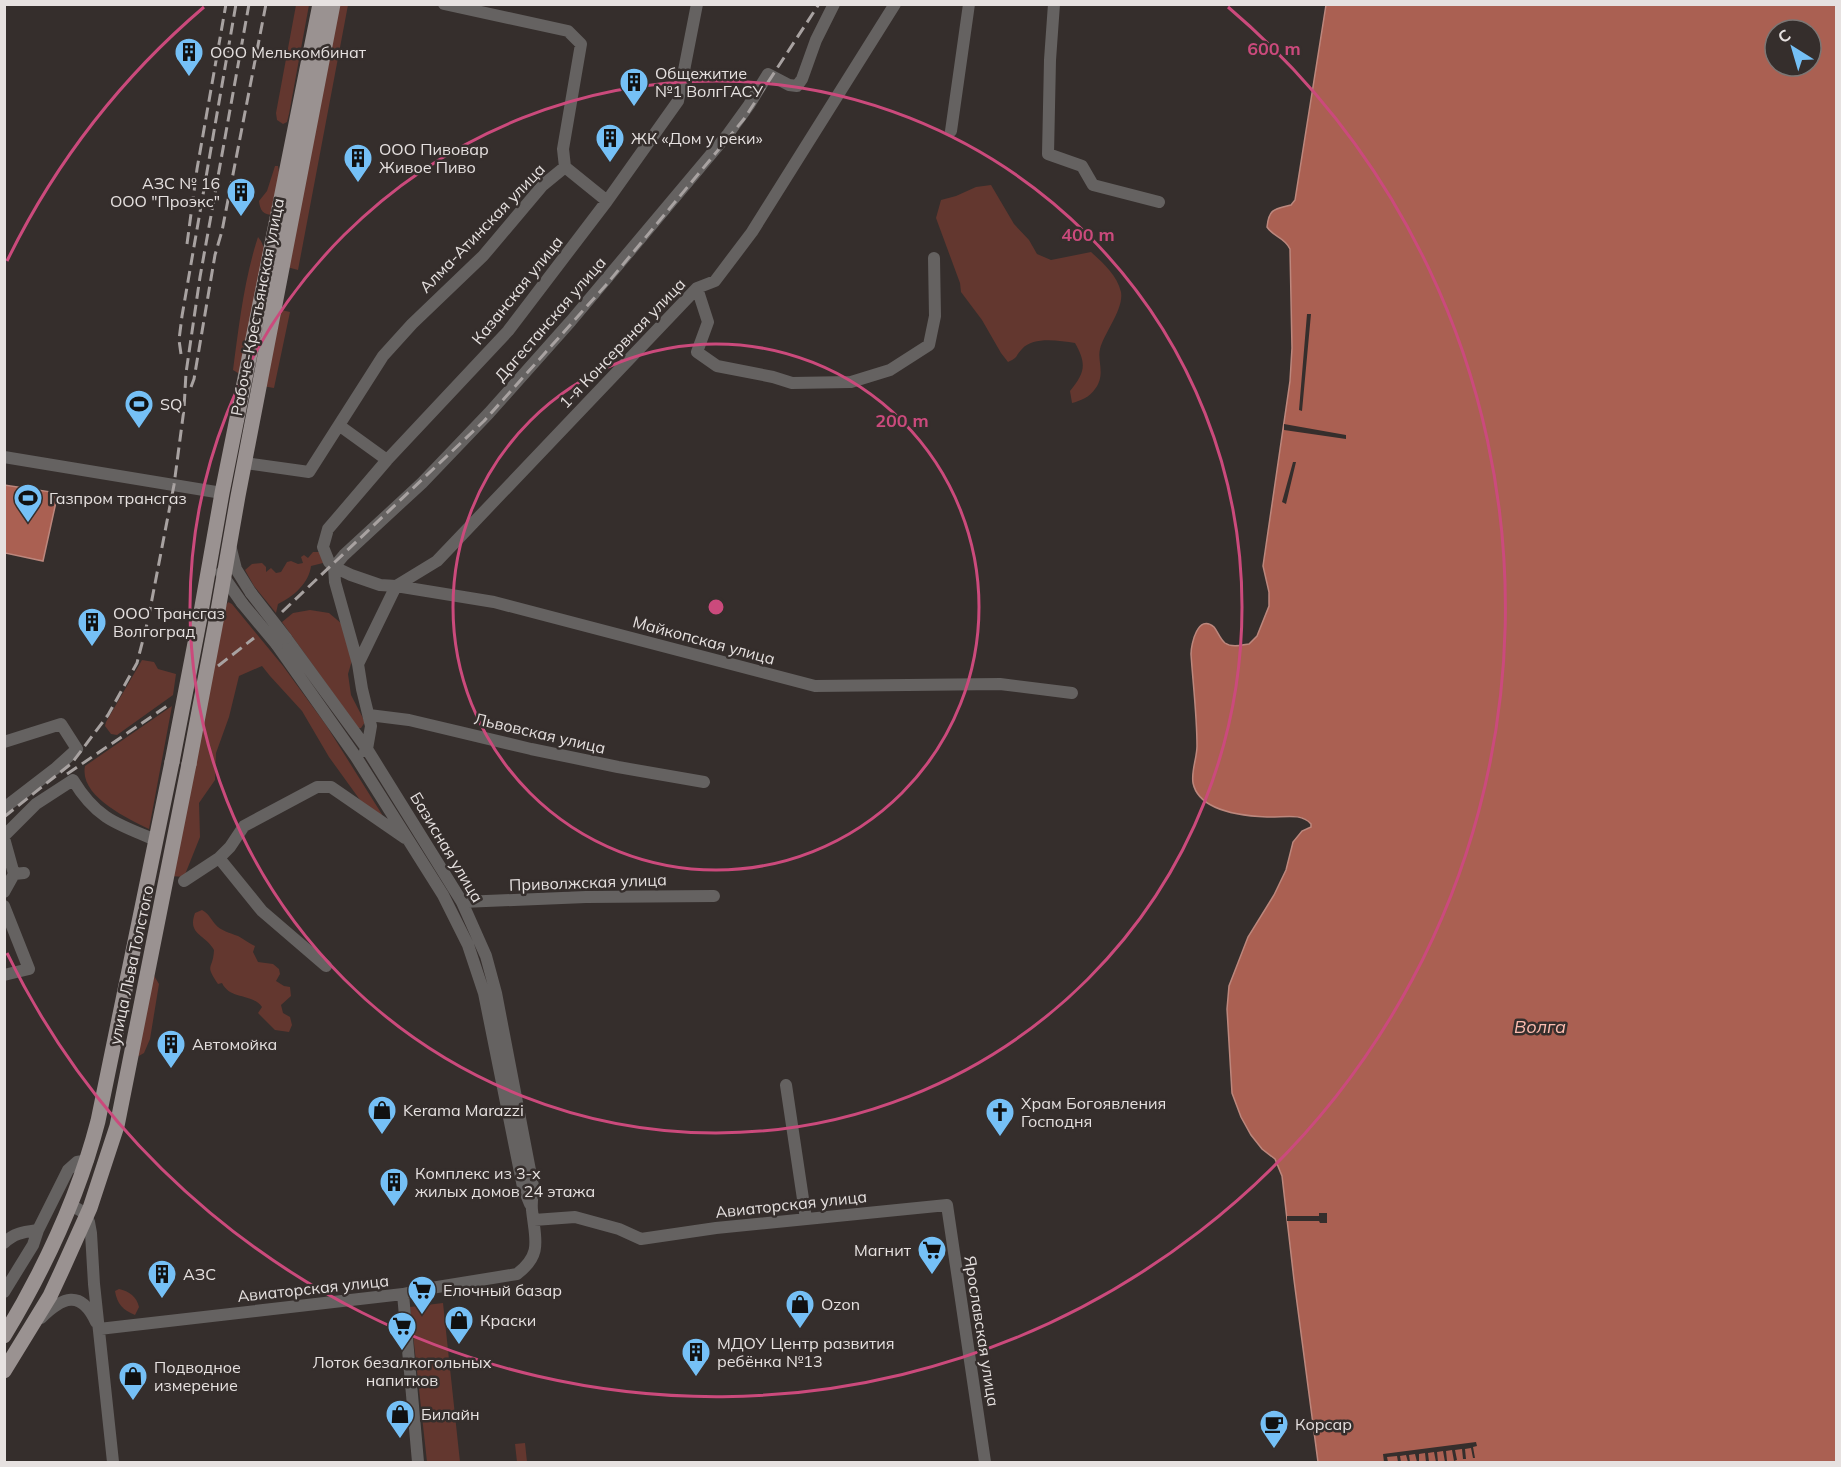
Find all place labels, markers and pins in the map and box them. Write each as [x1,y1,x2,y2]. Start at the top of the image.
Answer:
building icon: ООО Мелькомбинат [173,36,205,78]
place label: ООО Мелькомбинат [210,42,367,62]
place label: Общежитие №1 ВолгГАСУ [655,63,763,101]
building icon: Общежитие №1 ВолгГАСУ [618,66,650,108]
building icon: ЖК «Дом у реки» [594,122,626,164]
place label: ЖК «Дом у реки» [631,128,763,148]
place label: ООО Пивовар Живое Пиво [379,139,489,177]
building icon: ООО Пивовар Живое Пиво [342,142,374,184]
place label: АЗС № 16 ООО "Проэкс" [110,173,220,211]
building icon: АЗС № 16 ООО "Проэкс" [225,176,257,218]
sports icon: SQ [123,388,155,430]
place label: SQ [160,394,182,414]
sports icon: Газпром трансгаз [12,482,44,524]
place label: Газпром трансгаз [49,488,187,508]
centre of rings [706,597,726,617]
place label: ООО Трансгаз Волгоград [113,603,225,641]
building icon: ООО Трансгаз Волгоград [76,606,108,648]
building icon: Автомойка [155,1028,187,1070]
place label: Автомойка [192,1034,277,1054]
place label: Храм Богоявления Господня [1021,1093,1166,1131]
shop icon: Kerama Marazzi [366,1094,398,1136]
church icon: Храм Богоявления Господня [984,1096,1016,1138]
place label: Kerama Marazzi [403,1100,524,1120]
place label: Комплекс из 3-х жилых домов 24 этажа [415,1163,595,1201]
building icon: Комплекс из 3-х жилых домов 24 этажа [378,1166,410,1208]
supermarket icon: Магнит [916,1234,948,1276]
place label: Магнит [854,1240,912,1260]
building icon: АЗС [146,1258,178,1300]
place label: АЗС [183,1264,216,1284]
supermarket icon: Елочный базар [406,1274,438,1316]
place label: Елочный базар [443,1280,562,1300]
shop icon: Ozon [784,1288,816,1330]
place label: Ozon [821,1294,860,1314]
shop icon: Краски [443,1304,475,1346]
supermarket icon: Лоток безалкогольных напитков [386,1310,418,1352]
place label: Краски [480,1310,536,1330]
place label: МДОУ Центр развития ребёнка №13 [717,1333,895,1371]
building icon: МДОУ Центр развития ребёнка №13 [680,1336,712,1378]
place label: Лоток безалкогольных напитков [313,1352,492,1390]
place label: Подводное измерение [154,1357,241,1395]
shop icon: Подводное измерение [117,1360,149,1402]
shop icon: Билайн [384,1398,416,1440]
place label: Билайн [421,1404,480,1424]
cafe icon: Корсар [1258,1408,1290,1450]
place label: Корсар [1295,1414,1352,1434]

